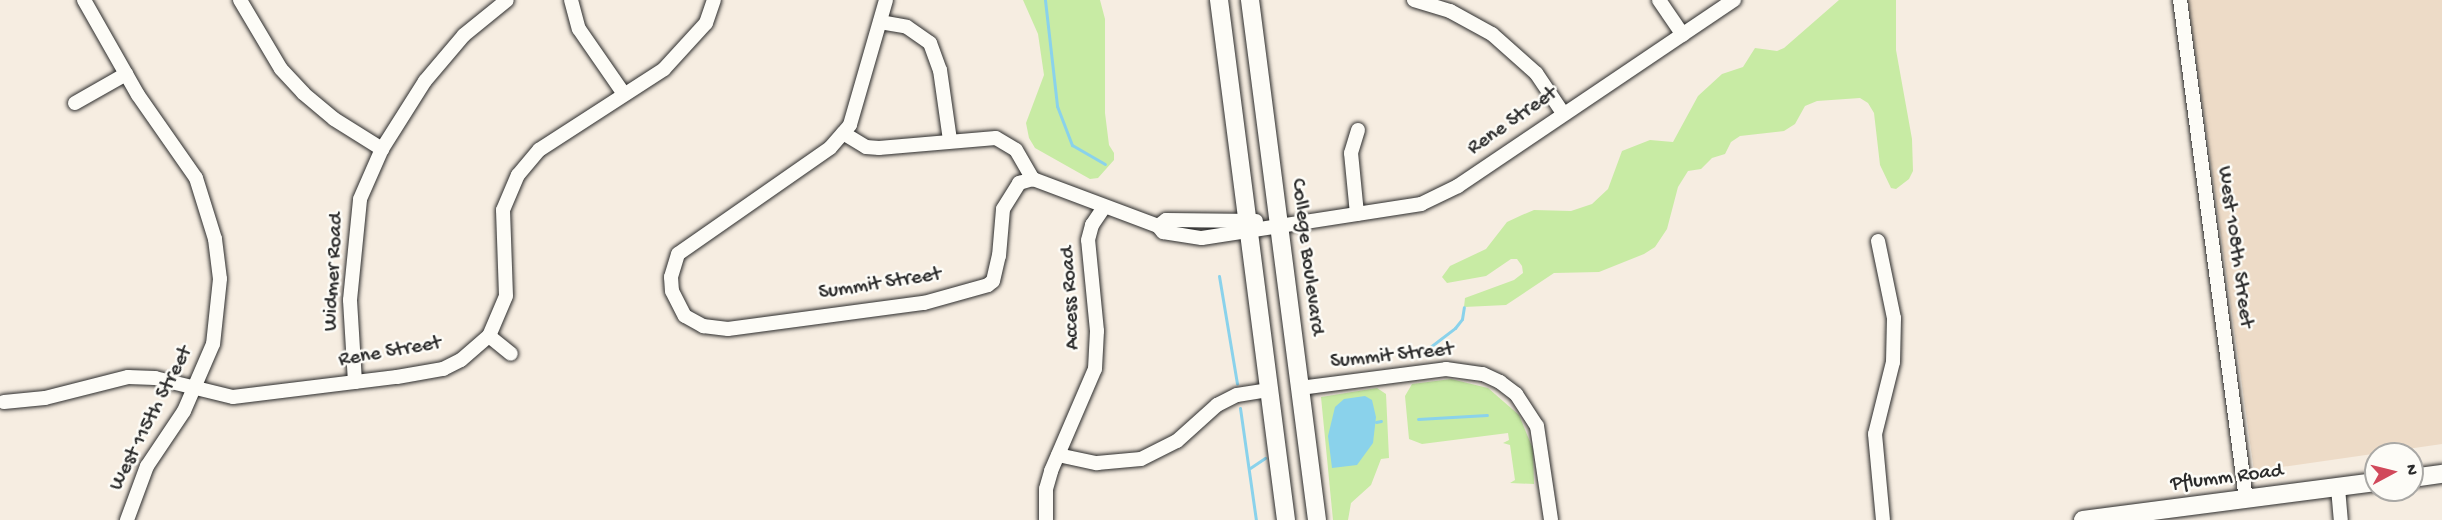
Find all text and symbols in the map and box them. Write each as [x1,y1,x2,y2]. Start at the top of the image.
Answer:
street label: Rene Street [1463,82,1563,162]
street label: West 108th Street [2210,165,2258,329]
street label: College Boulevard [1284,177,1328,337]
street label: Widmer Road [319,212,351,332]
street label: Access Road [1057,246,1087,350]
street label: Summit Street [817,263,943,307]
street label: Rene Street [337,332,443,374]
street label: Summit Street [1329,338,1455,376]
street label: West 115th Street [105,343,199,495]
north arrow [2364,442,2424,502]
street label: Pflumm Road [2169,460,2285,498]
text: N [2400,464,2420,476]

